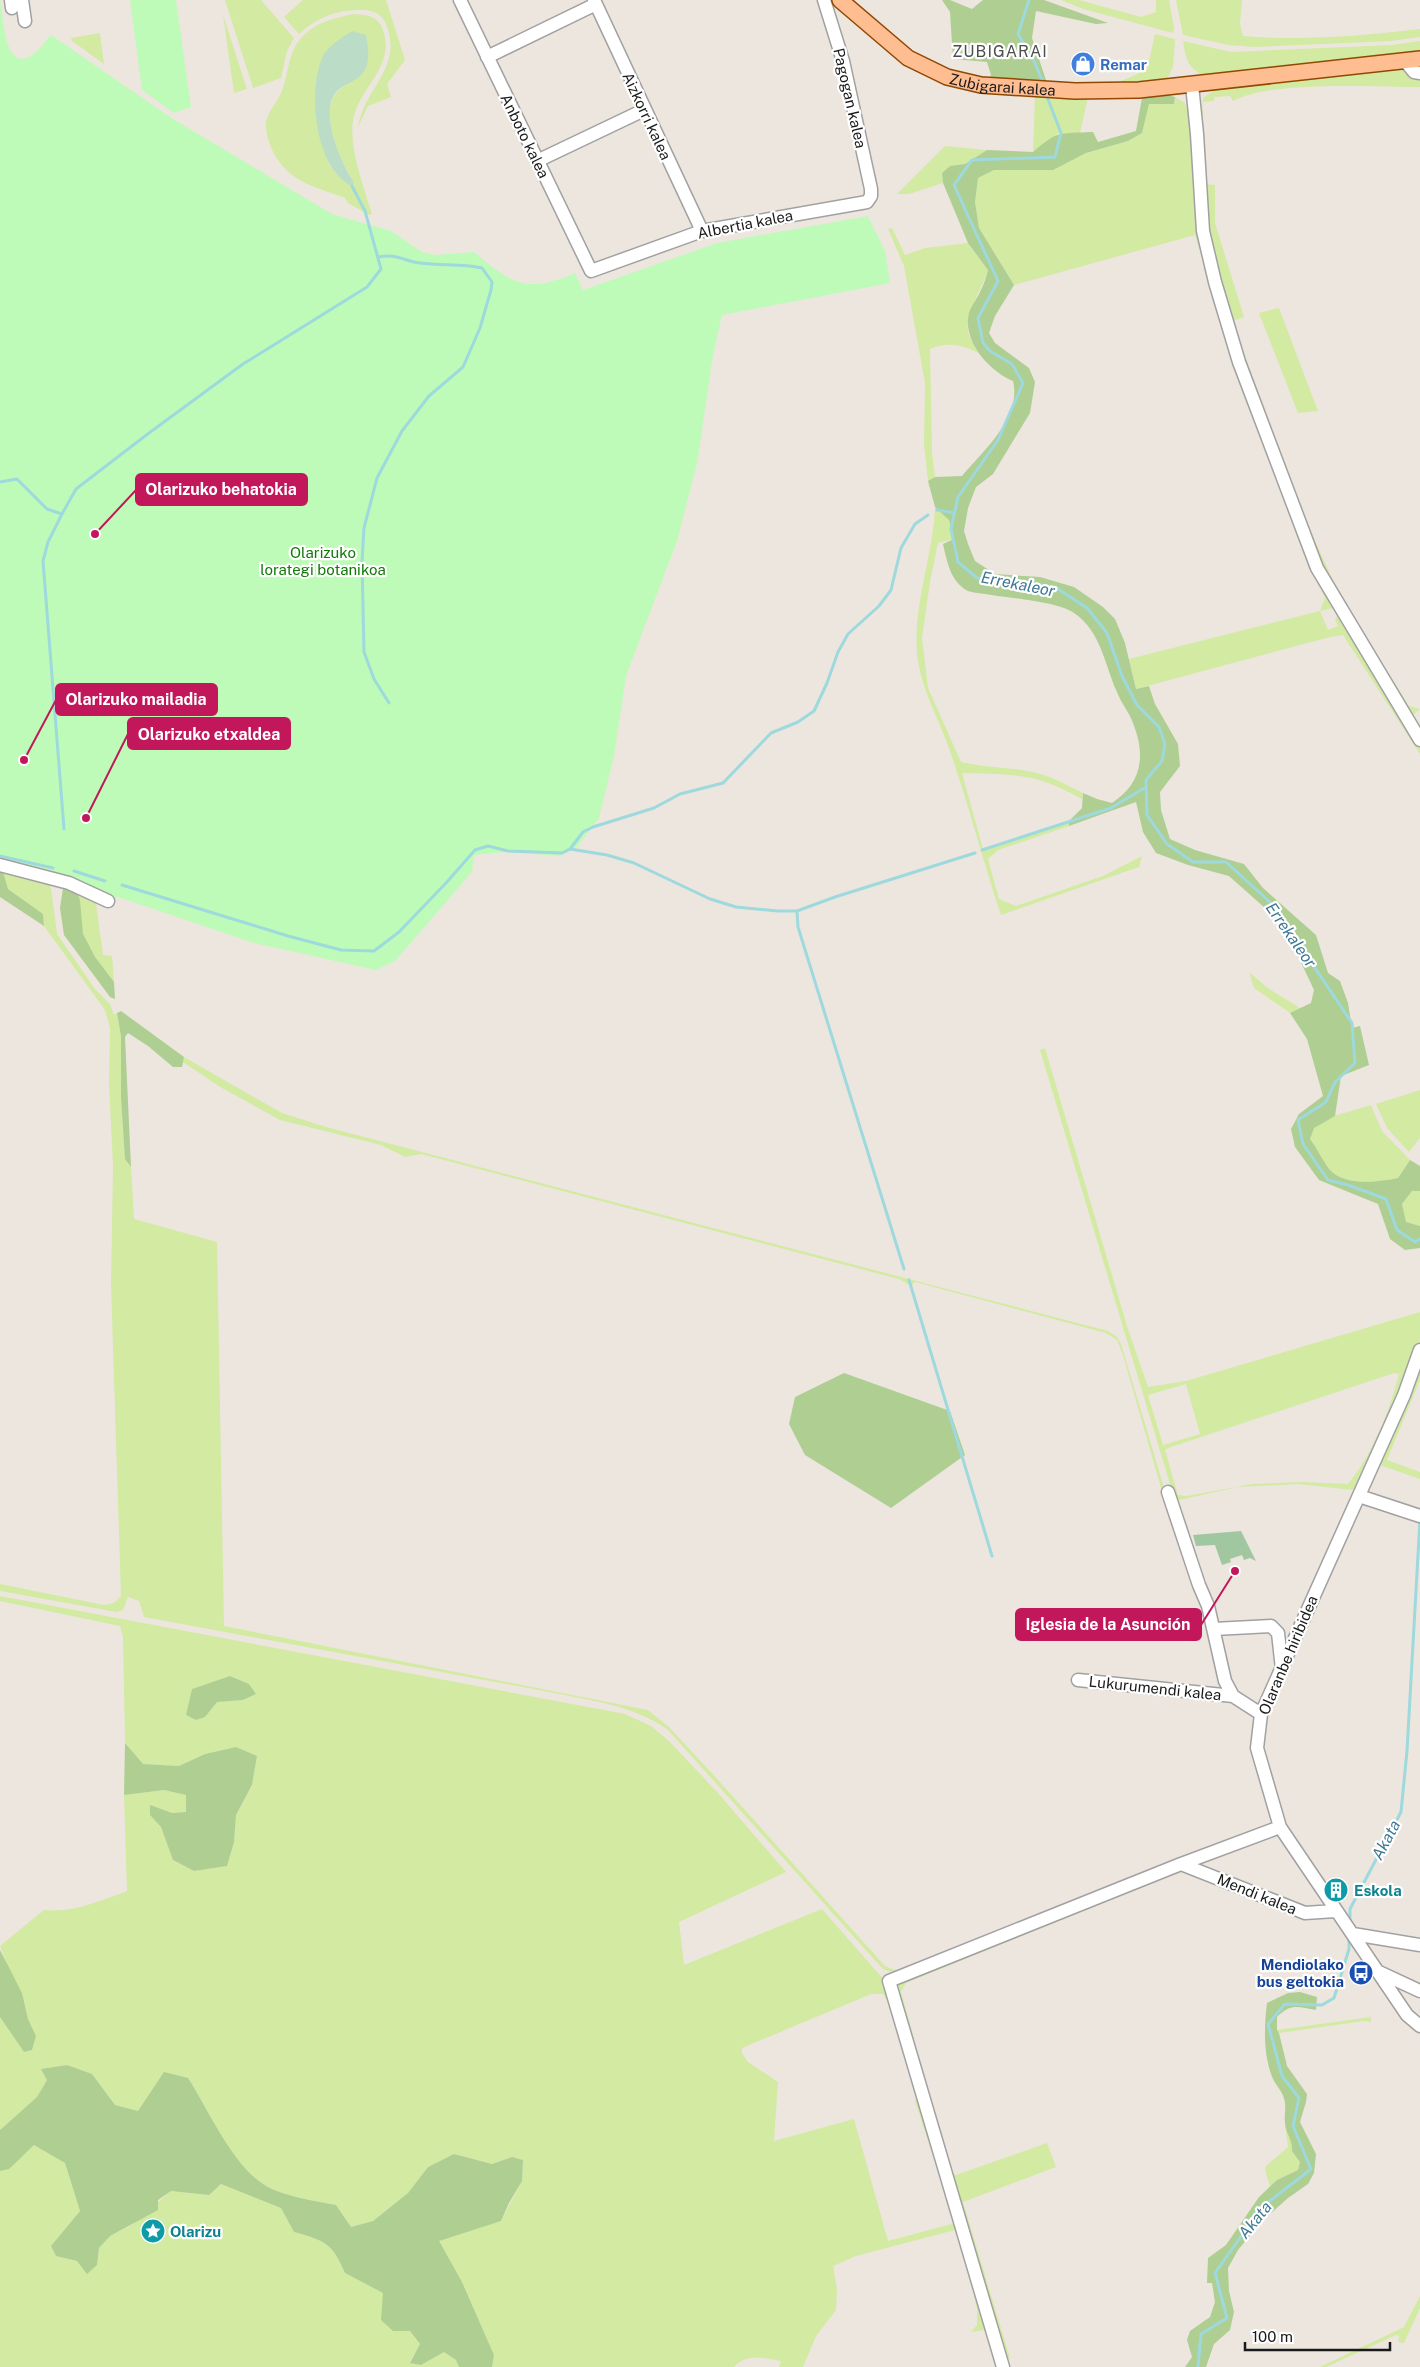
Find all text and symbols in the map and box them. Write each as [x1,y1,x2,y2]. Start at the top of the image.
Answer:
district label: ZUBIGARAI [952,42,1048,61]
street label: Pagogan kalea [830,46,870,150]
shop icon: Remar [1070,51,1096,77]
place label: Remar [1100,56,1147,73]
street label: Zubigarai kalea [948,69,1056,98]
street label: Aizkorri kalea [619,70,675,162]
street label: Anboto kalea [497,91,553,181]
street label: Albertia kalea [696,206,794,242]
callout: Olarizuko behatokia [136,474,307,505]
text: Olarizuko behatokia [145,480,297,499]
park label: Olarizuko lorategi botanikoa [260,544,386,578]
water label: Errekaleor [979,568,1057,601]
callout: Olarizuko mailadia [56,684,217,715]
text: Olarizuko mailadia [65,690,207,709]
callout: Olarizuko etxaldea [128,718,290,749]
text: Olarizuko etxaldea [138,725,280,744]
water label: Errekaleor [1262,899,1321,972]
street label: Olaranbe hiribidea [1255,1593,1321,1717]
callout: Iglesia de la Asunción [1016,1609,1201,1640]
text: Iglesia de la Asunción [1025,1615,1191,1634]
street label: Lukurumendi kalea [1088,1673,1222,1703]
water label: Akata [1368,1817,1404,1863]
street label: Mendi kalea [1215,1870,1299,1918]
building icon: Eskola [1323,1877,1349,1903]
place label: Eskola [1354,1882,1402,1899]
place label: Mendiolako bus geltokia [1257,1956,1344,1990]
bus stop icon: Mendiolako bus geltokia [1348,1960,1374,1986]
water label: Akata [1234,2198,1276,2242]
place icon: Olarizu [140,2218,166,2244]
place label: Olarizu [170,2223,221,2240]
scale bar [1245,2320,1390,2352]
text: 100 m [1252,2328,1293,2345]

